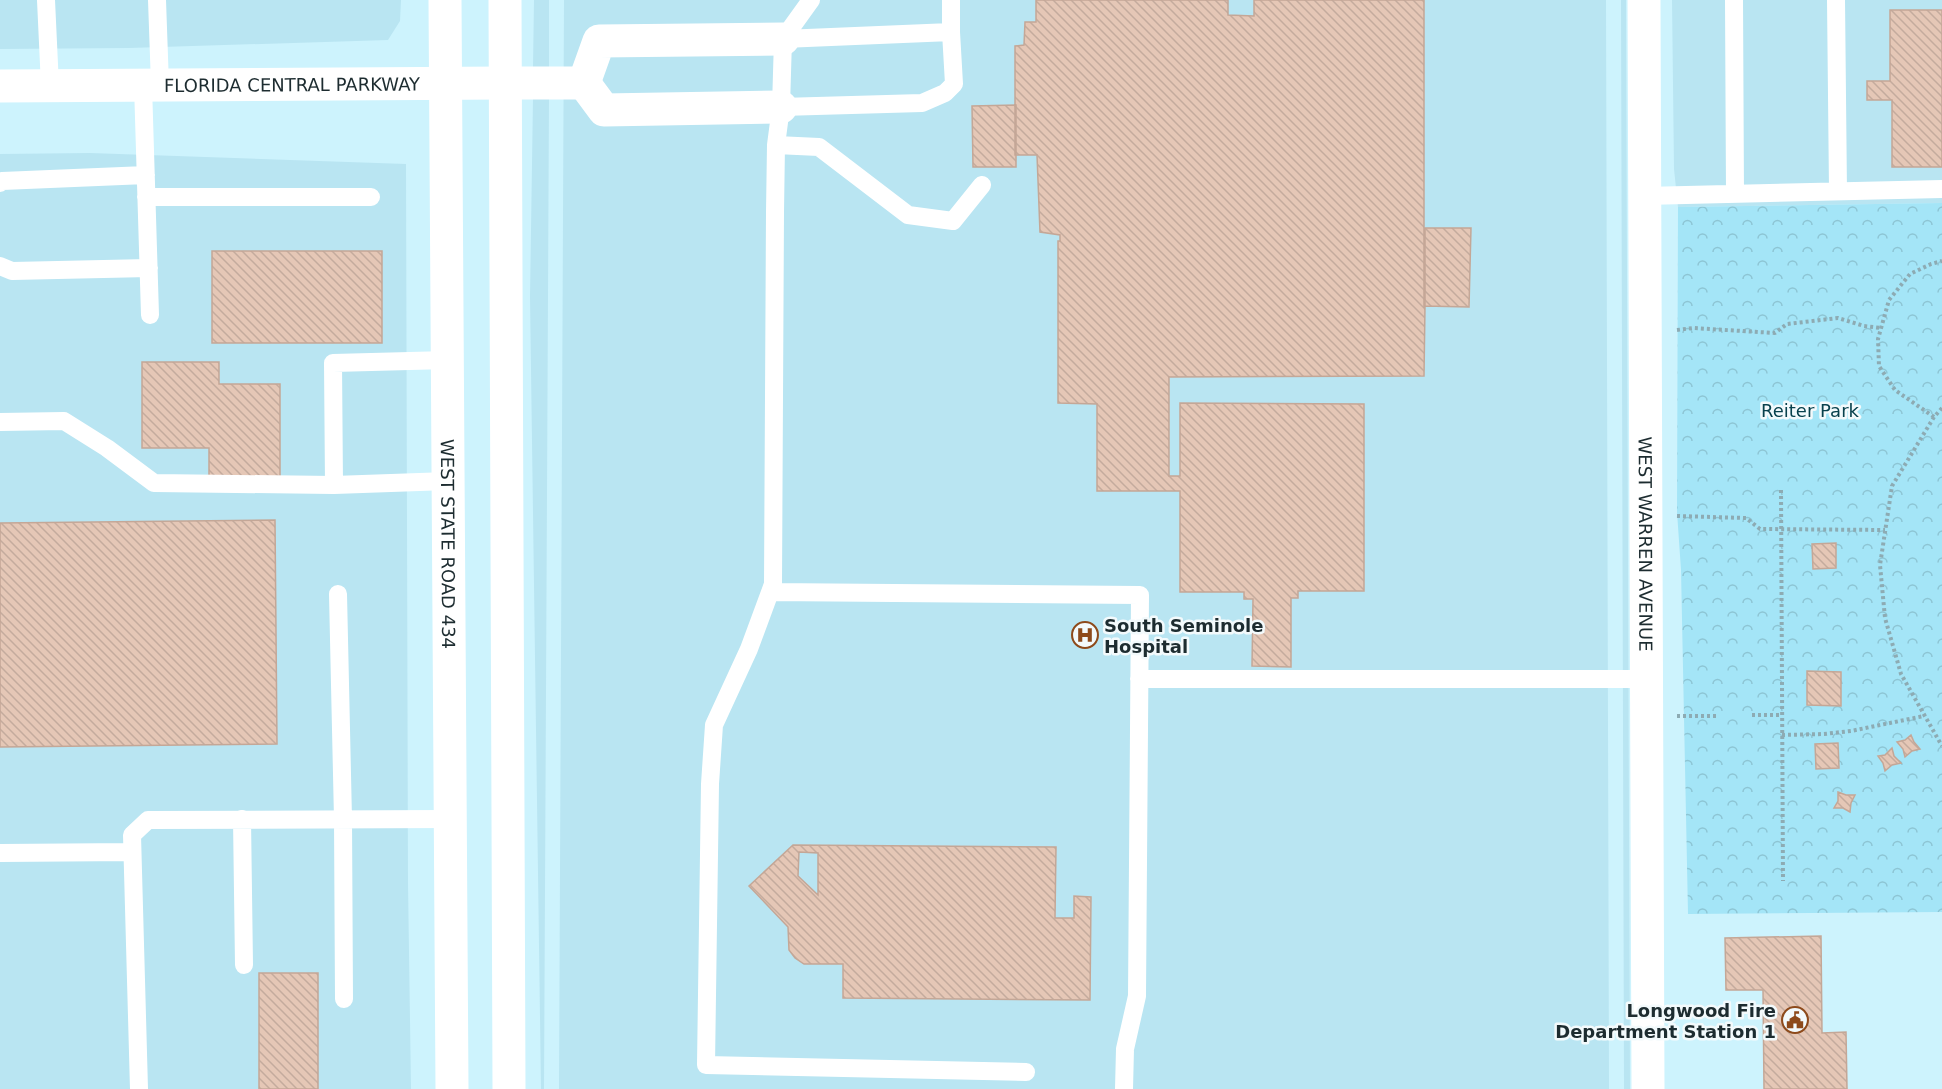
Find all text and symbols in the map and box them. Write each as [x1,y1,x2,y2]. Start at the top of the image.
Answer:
street label: FLORIDA CENTRAL PARKWAY [164,73,421,96]
park label: Reiter Park [1761,400,1860,421]
street label: WEST WARREN AVENUE [1635,436,1657,652]
street label: WEST STATE ROAD 434 [437,439,460,649]
place label: South Seminole Hospital [1104,615,1264,657]
hospital icon: South Seminole Hospital [1070,620,1100,650]
place label: Longwood Fire Department Station 1 [1555,1000,1776,1042]
public building icon: Longwood Fire Department Station 1 [1780,1005,1810,1035]

